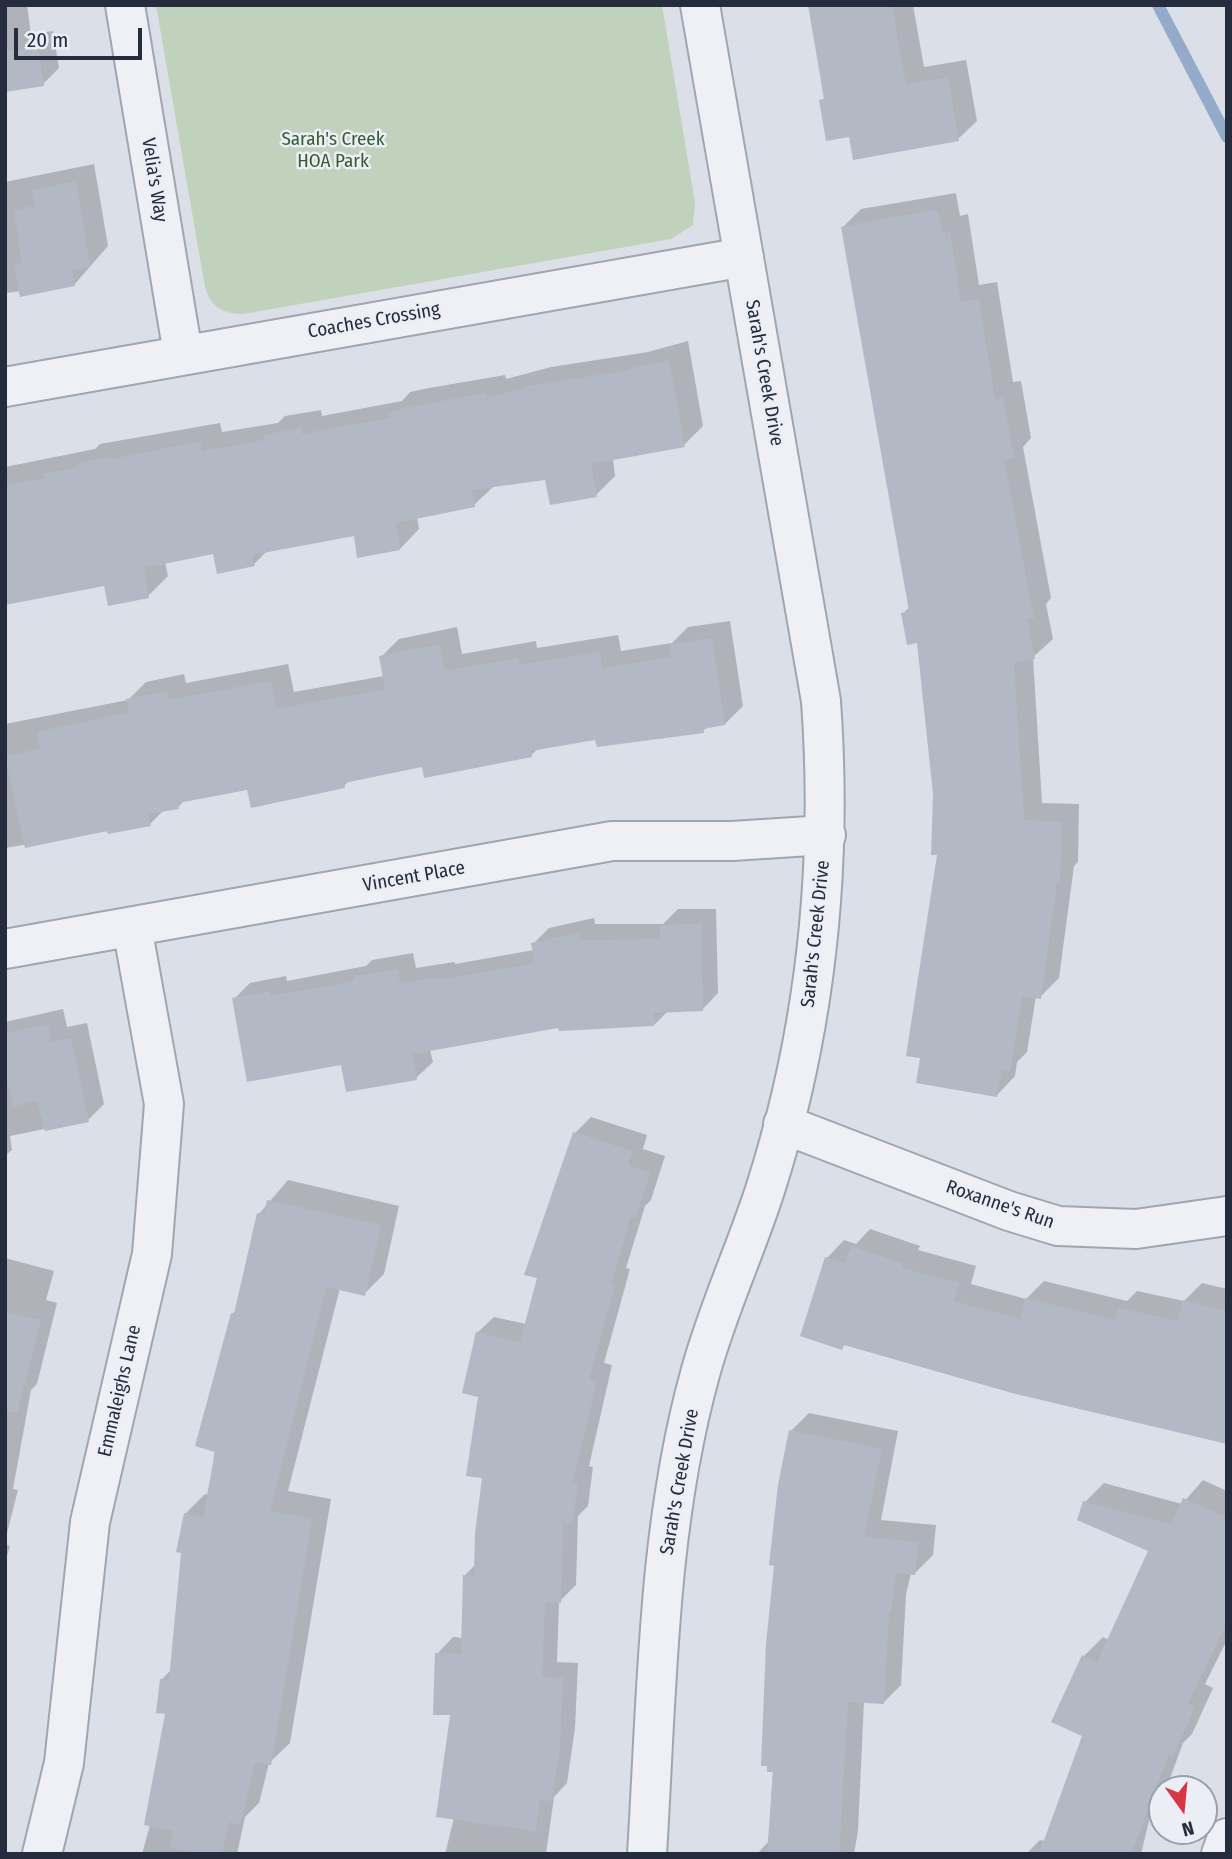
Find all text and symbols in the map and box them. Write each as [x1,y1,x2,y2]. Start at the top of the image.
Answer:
scale bar [18,14,145,58]
text: 20 m [27,27,68,53]
park label: Sarah's Creek HOA Park [281,129,385,173]
street label: Velia's Way [136,136,172,224]
street label: Coaches Crossing [306,298,442,344]
street label: Sarah's Creek Drive [740,298,788,448]
street label: Vincent Place [361,857,467,897]
street label: Sarah's Creek Drive [797,859,835,1009]
street label: Roxanne's Run [943,1176,1057,1234]
street label: Emmaleighs Lane [94,1323,146,1459]
street label: Sarah's Creek Drive [656,1407,704,1557]
north arrow [1148,1775,1218,1845]
text: N [1180,1816,1197,1841]

